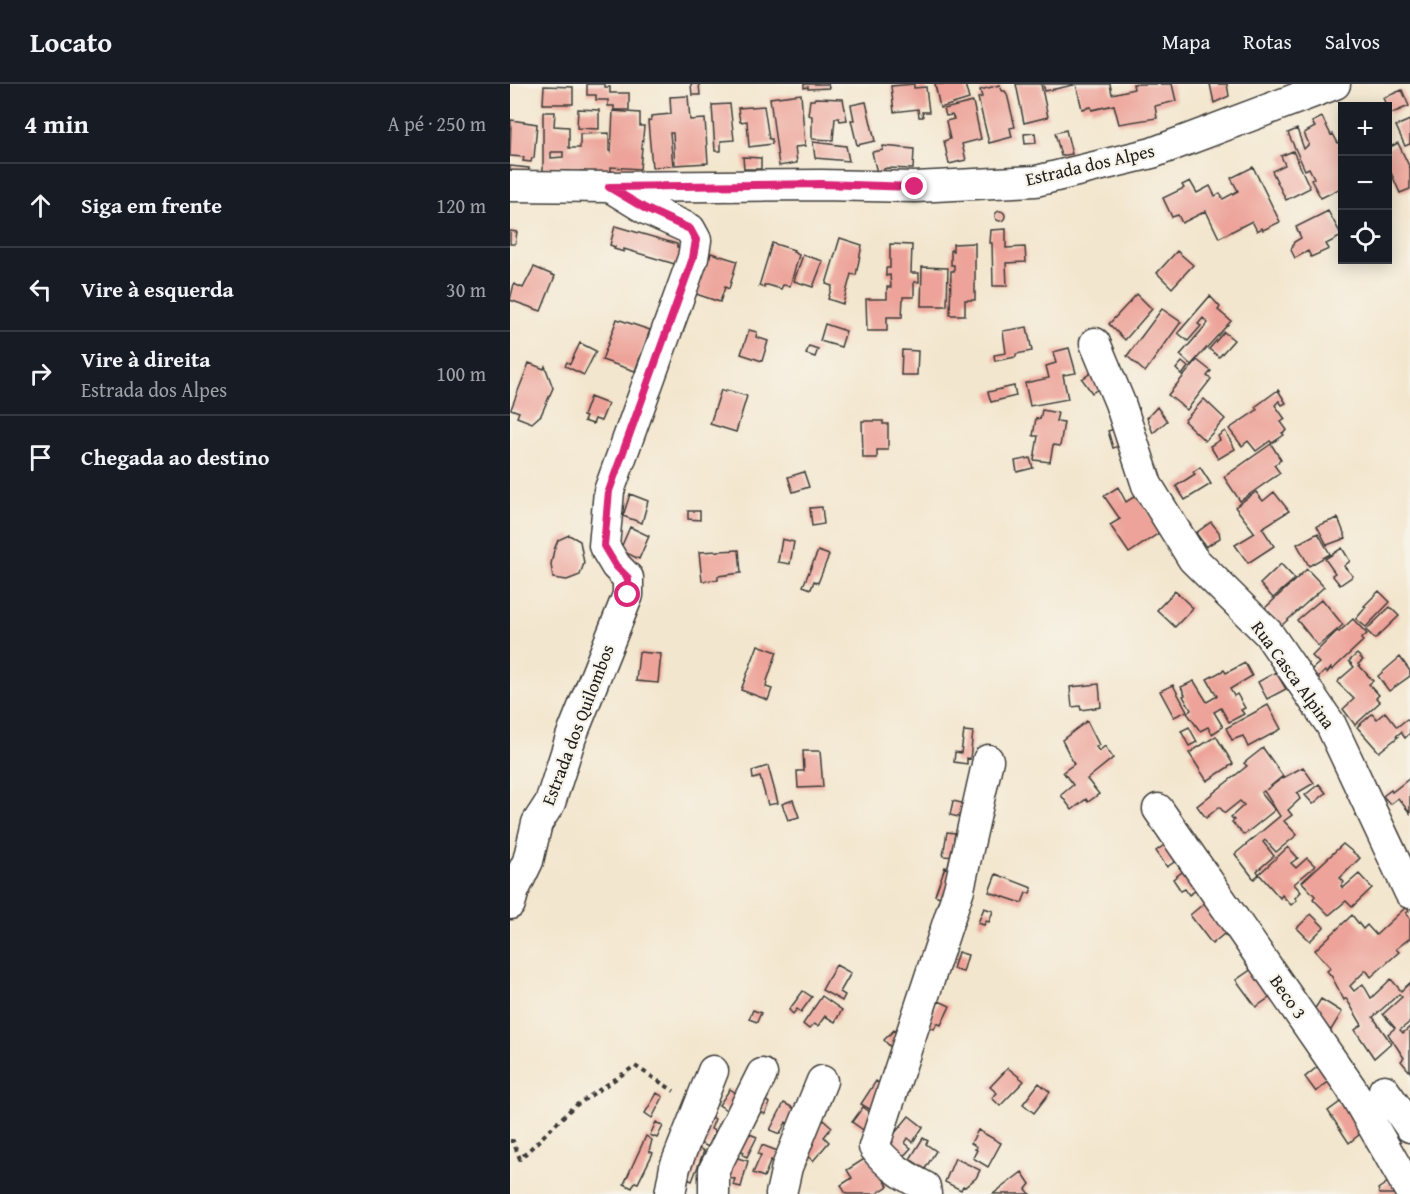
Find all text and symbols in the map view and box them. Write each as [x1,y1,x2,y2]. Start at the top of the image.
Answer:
text: Locato [30,21,112,62]
text: Mapa [1162,26,1210,57]
text: Rotas [1243,26,1292,57]
text: Salvos [1325,26,1380,57]
map controls [1338,102,1392,264]
button: + [1338,102,1392,156]
text: 4 min [24,104,89,143]
text: A pé · 250 m [388,109,486,138]
street label: Estrada dos Alpes [1023,137,1157,192]
button: − [1338,156,1392,210]
route end [901,173,927,199]
icon: ahead [24,189,57,222]
text: Siga em frente [81,189,222,221]
text: 120 m [436,191,486,220]
button: locate [1338,210,1392,264]
icon: left [24,273,57,306]
text: Vire à esquerda [81,273,234,305]
text: 30 m [446,275,486,304]
text: Vire à direita [81,343,211,375]
icon: right [24,357,57,390]
text: 100 m [436,359,486,388]
text: Estrada dos Alpes [81,375,227,404]
icon: arrive [24,441,57,474]
text: Chegada ao destino [81,441,269,473]
route start [614,581,640,607]
street label: Rua Casca Alpina [1245,615,1342,735]
street label: Estrada dos Quilombos [534,640,621,809]
street label: Beco 3 [1263,969,1313,1024]

